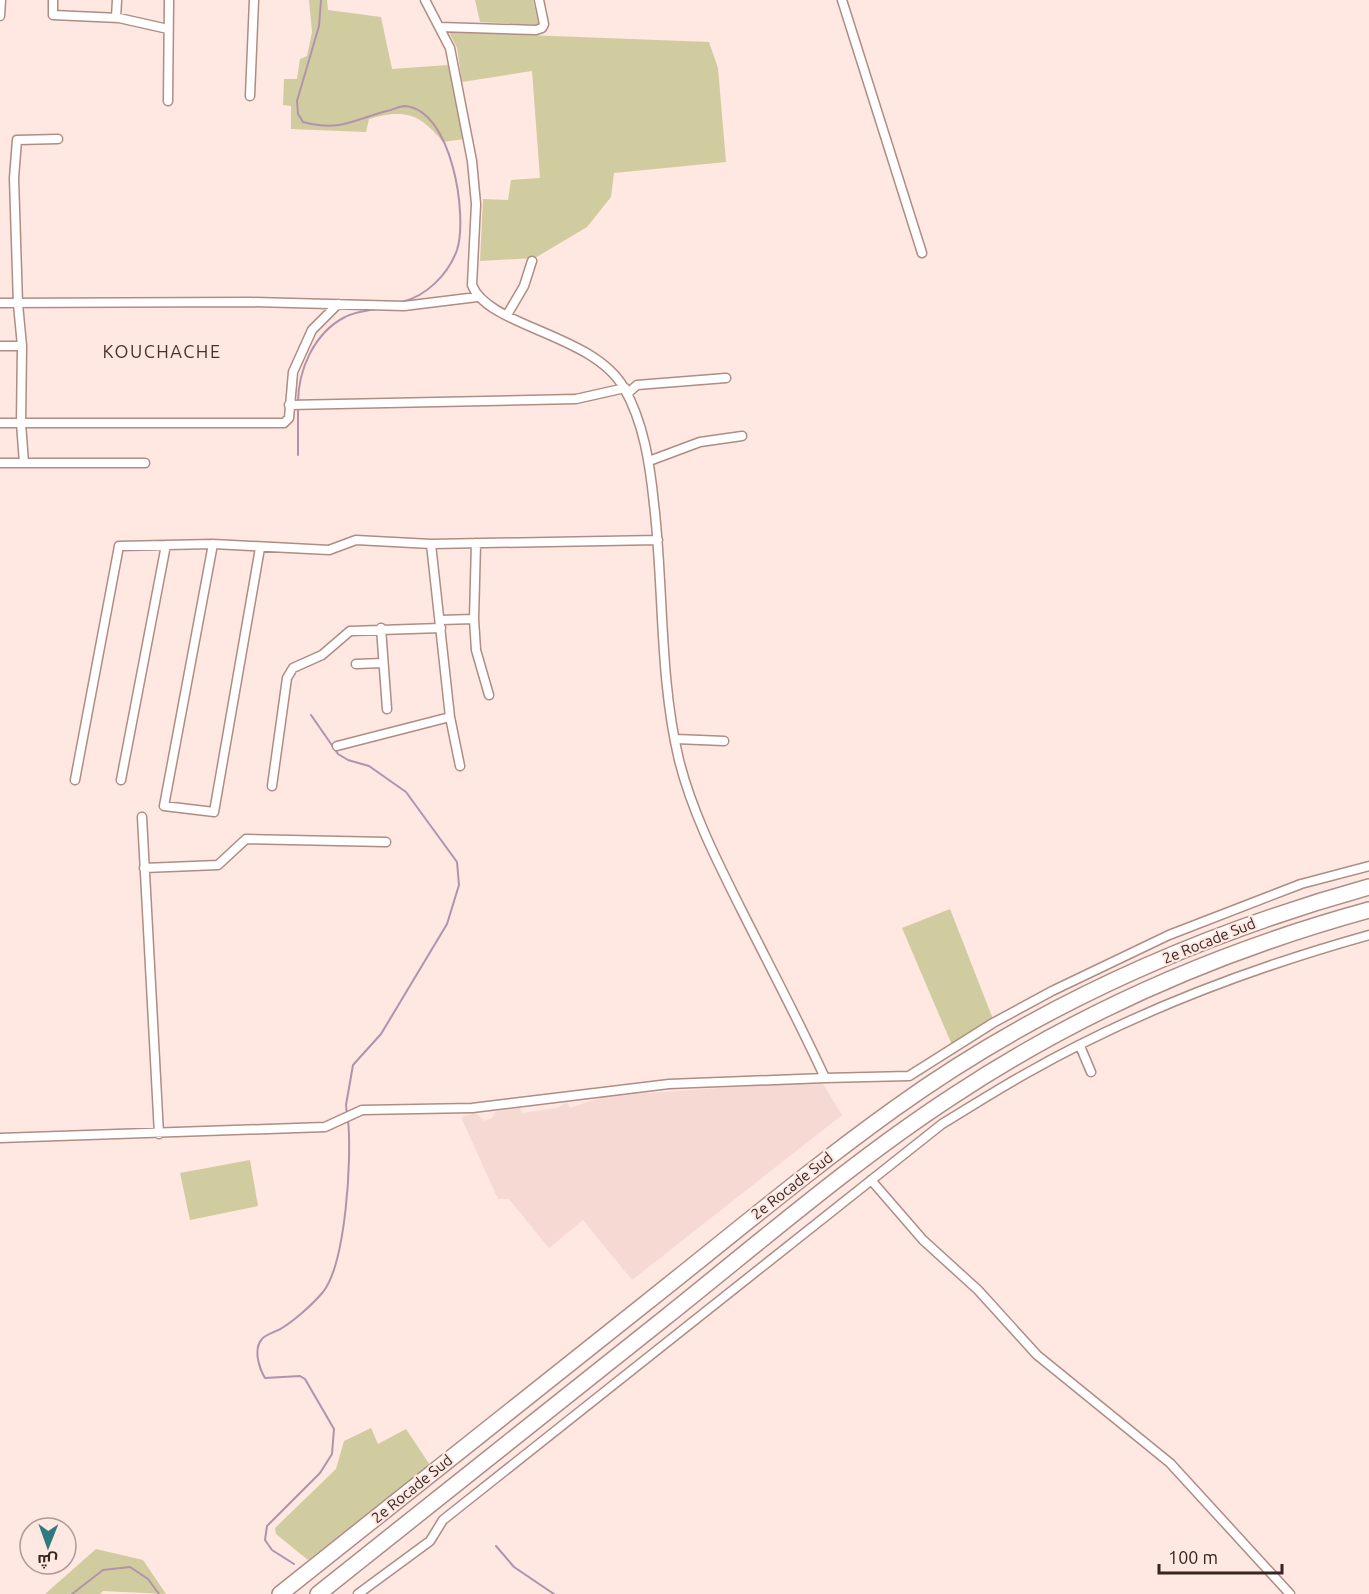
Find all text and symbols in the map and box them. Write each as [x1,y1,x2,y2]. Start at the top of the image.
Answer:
district label: KOUCHACHE [103,341,222,361]
street label: 2e Rocade Sud [1160,914,1258,967]
street label: 2e Rocade Sud [748,1149,836,1223]
street label: 2e Rocade Sud [368,1451,455,1526]
north arrow [18,1516,78,1576]
scale bar [1159,1537,1282,1575]
text: 100 m [1168,1547,1218,1567]
text: ش [37,1551,58,1570]

